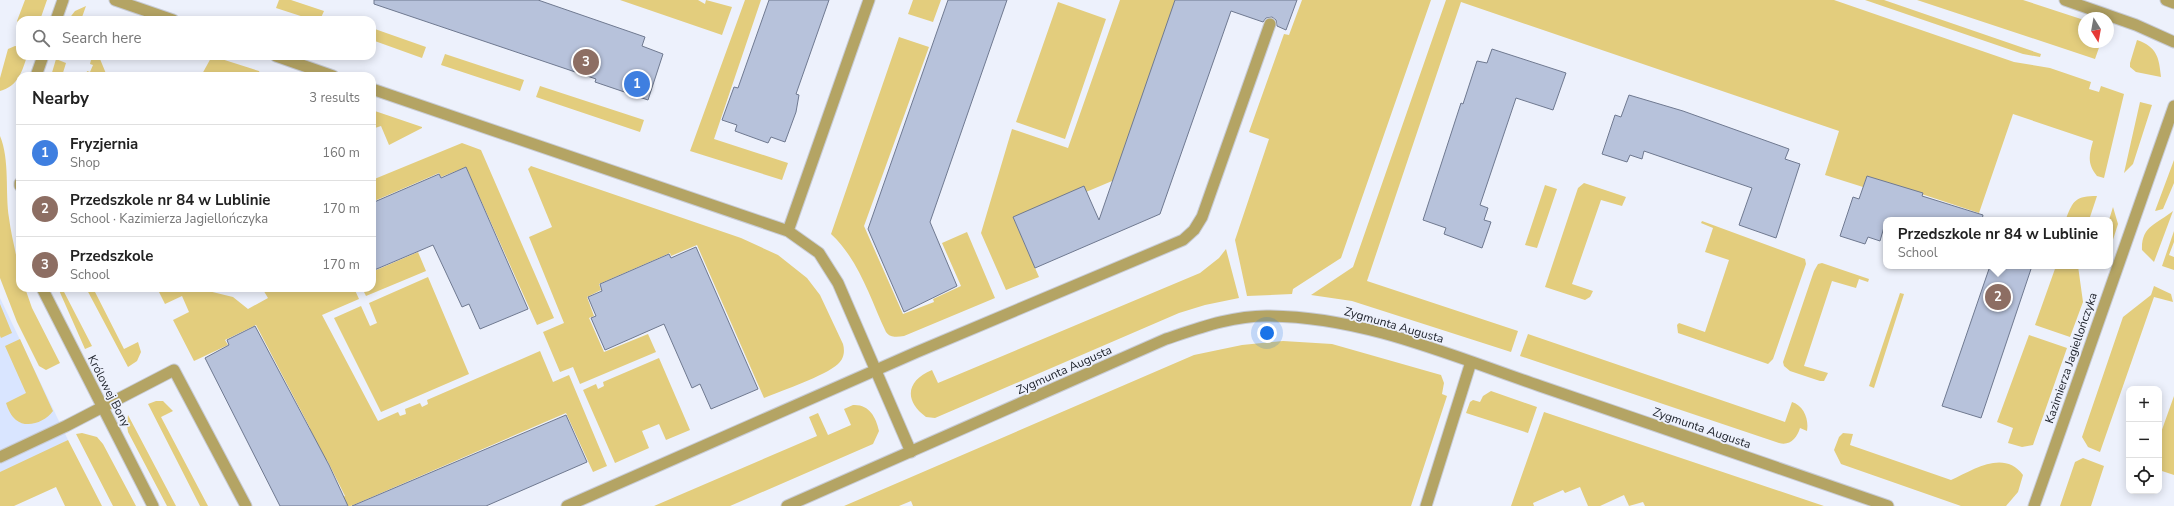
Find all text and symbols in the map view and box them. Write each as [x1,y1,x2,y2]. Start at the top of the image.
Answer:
north arrow [2078,12,2114,48]
search box [16,16,376,60]
icon: search [30,27,52,49]
text: Search here [62,28,142,48]
pin: 3 [573,47,599,77]
pin: 1 [624,69,650,99]
text: Nearby [32,87,89,110]
text: 3 results [309,89,360,107]
text: Fryzjernia [70,134,138,154]
text: 1 [41,144,49,162]
text: 160 m [322,144,360,162]
text: Shop [70,154,100,172]
text: Przedszkole nr 84 w Lublinie [70,190,270,210]
text: 2 [41,200,49,218]
text: 170 m [322,200,360,218]
text: School · Kazimierza Jagiellończyka [70,210,268,228]
popup [1883,217,2113,269]
text: Przedszkole nr 84 w Lublinie [1898,224,2098,244]
text: School [1898,244,1938,262]
text: Przedszkole [70,246,153,266]
text: 3 [41,256,49,274]
text: 170 m [322,256,360,274]
text: School [70,266,110,284]
pin: 2 [1985,282,2011,312]
street label: Kazimierza Jagiellończyka [2041,290,2101,426]
street label: Zygmunta Augusta [1342,303,1446,347]
your location [1257,323,1277,343]
street label: Zygmunta Augusta [1014,342,1114,398]
street label: Królowej Bony [84,352,134,430]
map controls [2126,386,2162,494]
button: + [2126,386,2162,422]
street label: Zygmunta Augusta [1651,404,1753,452]
button: − [2126,422,2162,458]
button: locate [2126,458,2162,494]

